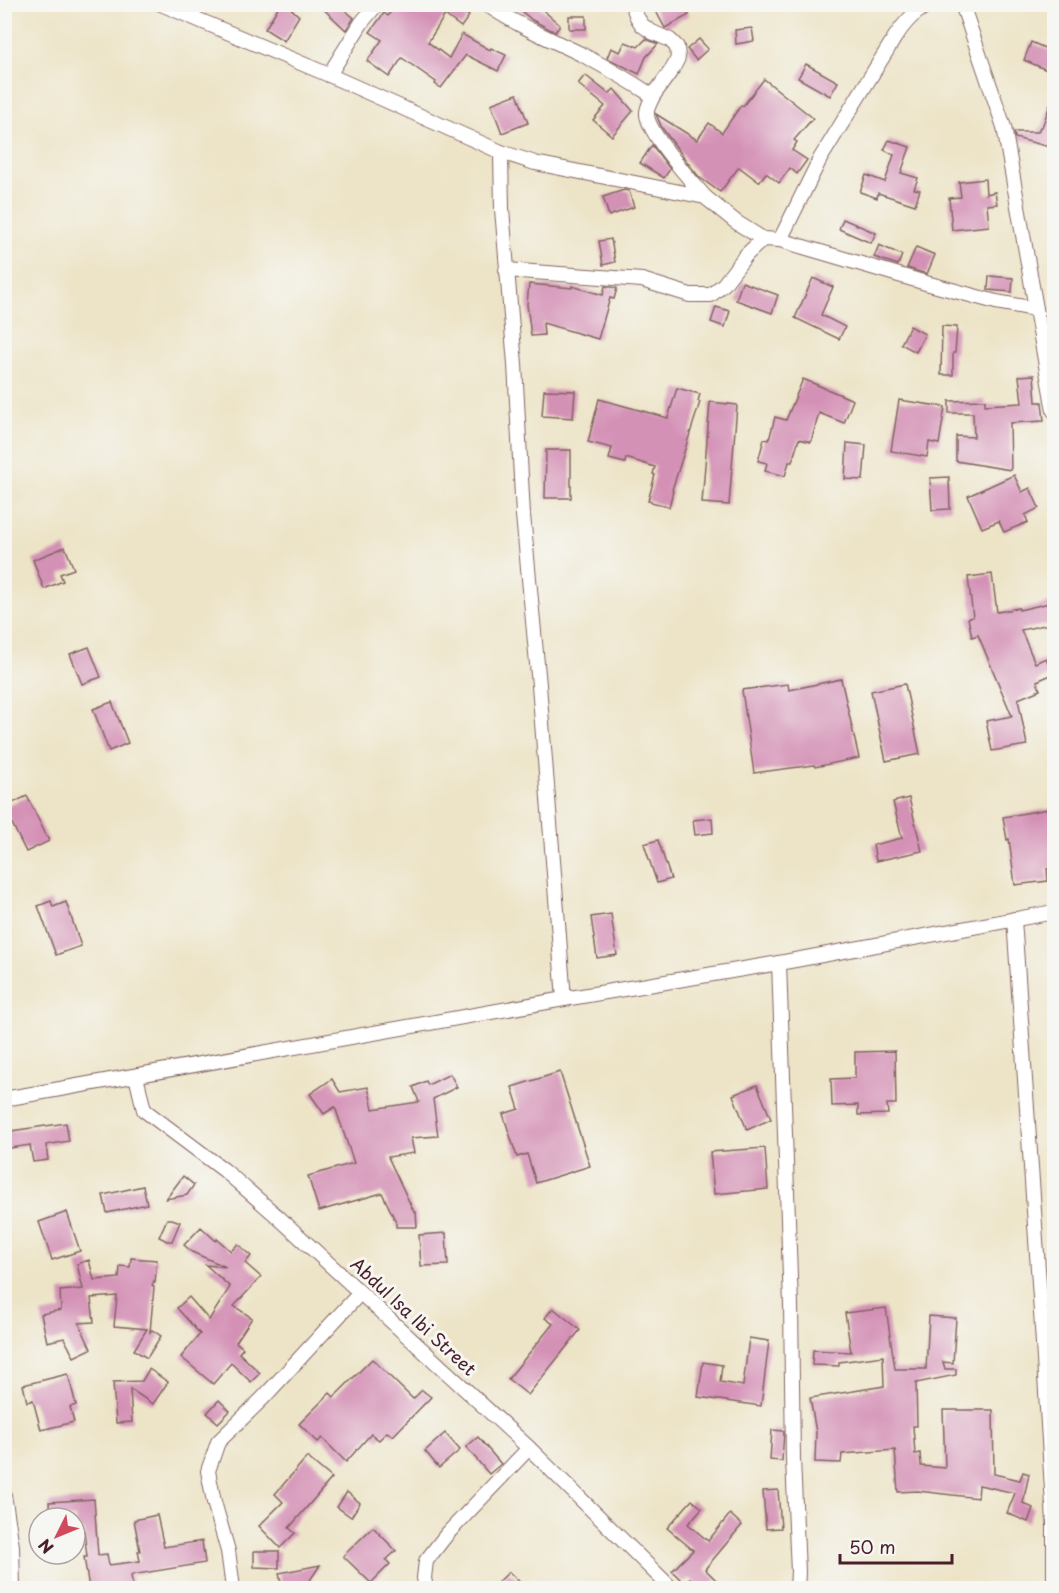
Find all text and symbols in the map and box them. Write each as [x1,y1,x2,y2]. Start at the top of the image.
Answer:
street label: Abdul Isa Ibi Street [345,1250,483,1381]
north arrow [27,1506,87,1566]
scale bar [840,1527,952,1565]
text: 50 m [849,1533,896,1560]
text: N [32,1534,58,1560]

